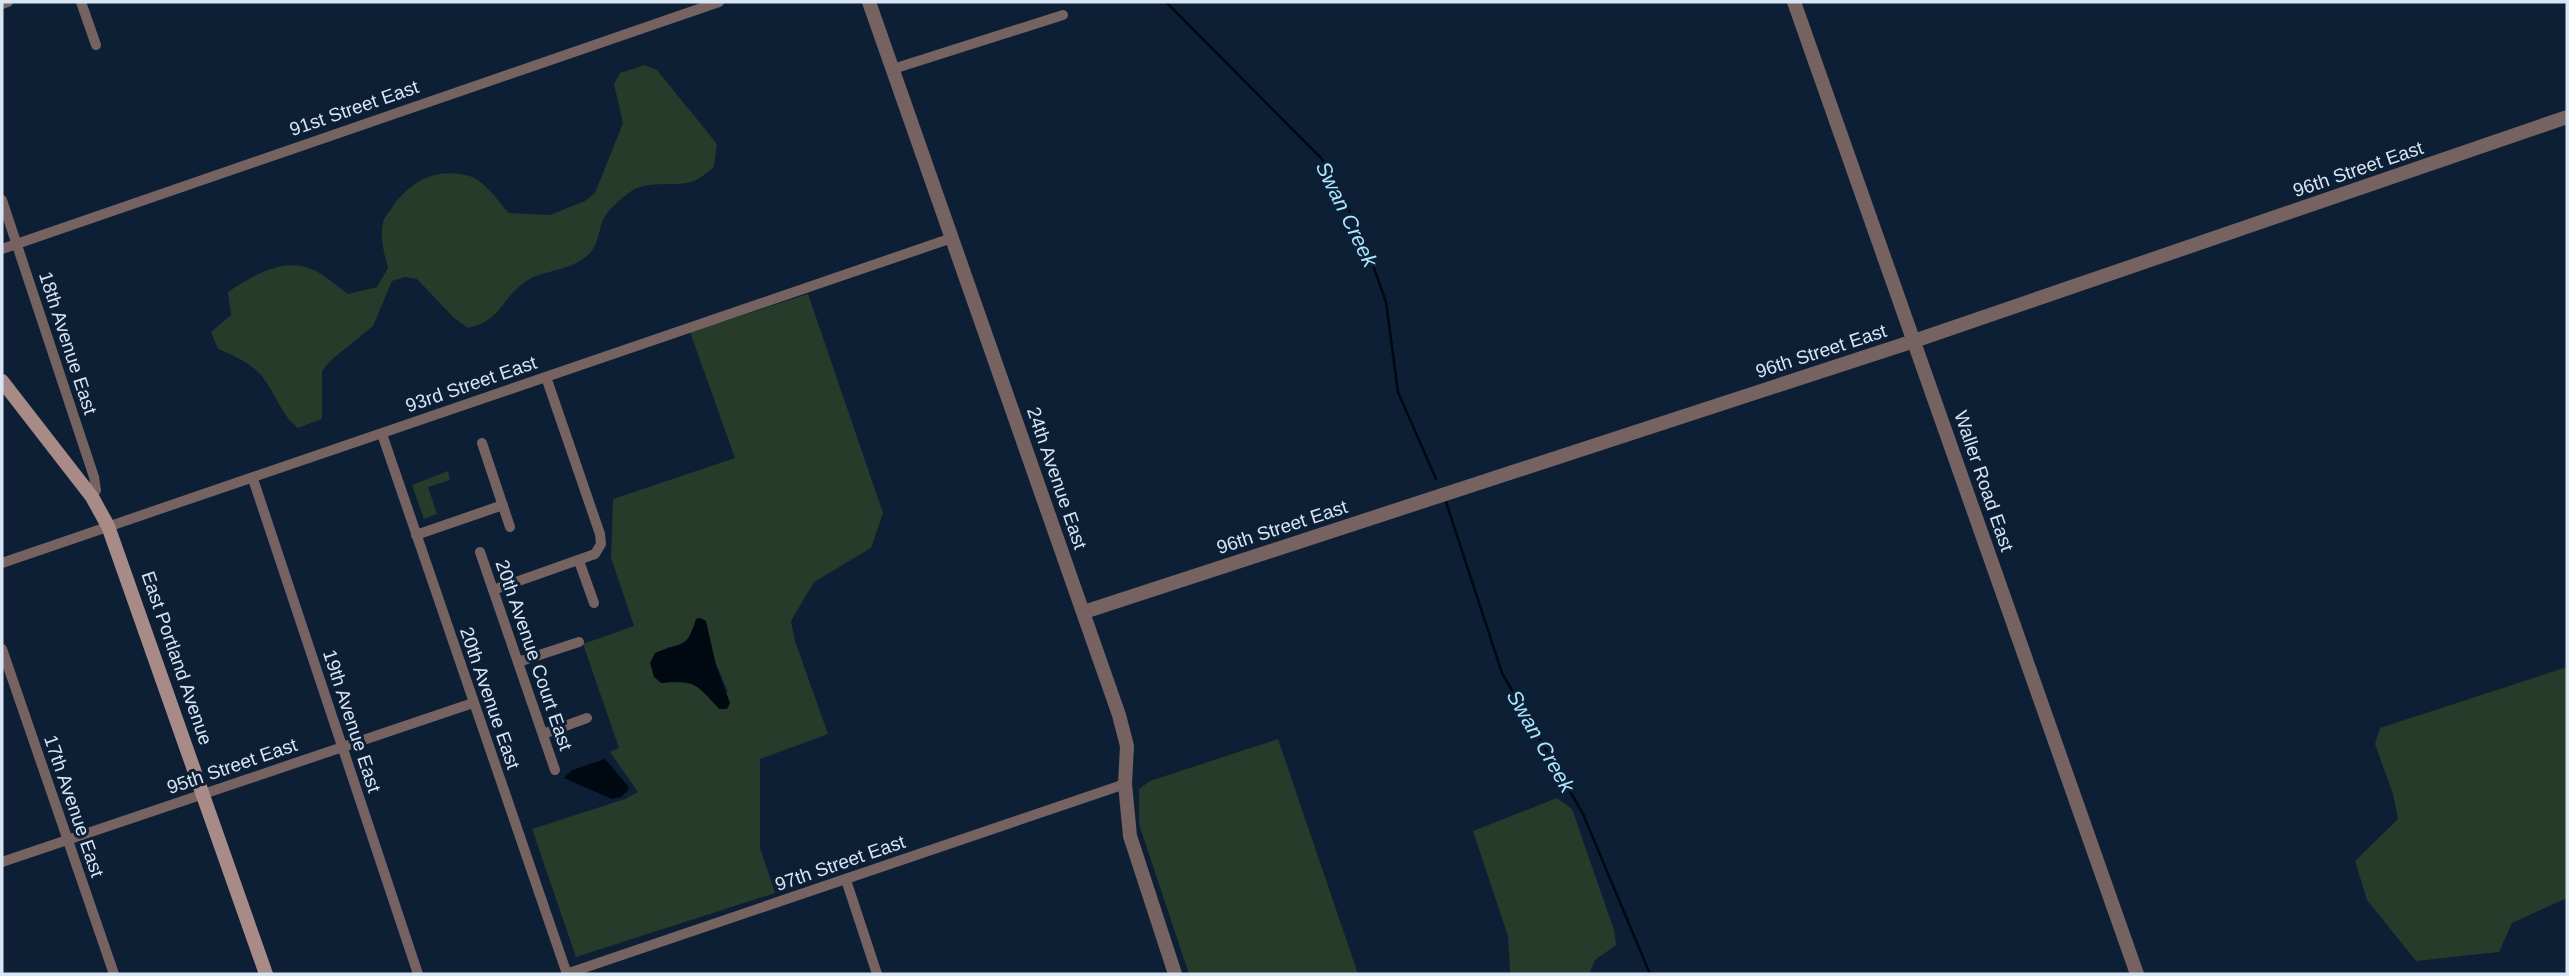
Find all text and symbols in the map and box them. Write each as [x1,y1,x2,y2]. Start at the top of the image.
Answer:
street label: 91st Street East [287,76,422,140]
street label: 96th Street East [2290,137,2427,201]
water label: Swan Creek [1312,158,1383,272]
street label: 18th Avenue East [35,269,101,418]
street label: 96th Street East [1753,320,1890,382]
street label: 93rd Street East [403,351,540,416]
street label: 24th Avenue East [1023,404,1091,552]
street label: Waller Road East [1950,408,2018,555]
street label: 96th Street East [1214,496,1351,558]
street label: 20th Avenue Court East [491,557,577,754]
street label: East Portland Avenue [137,568,217,748]
street label: 20th Avenue East [456,624,524,772]
street label: 19th Avenue East [319,647,385,796]
water label: Swan Creek [1502,686,1580,798]
street label: 17th Avenue East [40,732,108,880]
street label: 95th Street East [164,734,301,798]
street label: 97th Street East [772,831,909,895]

